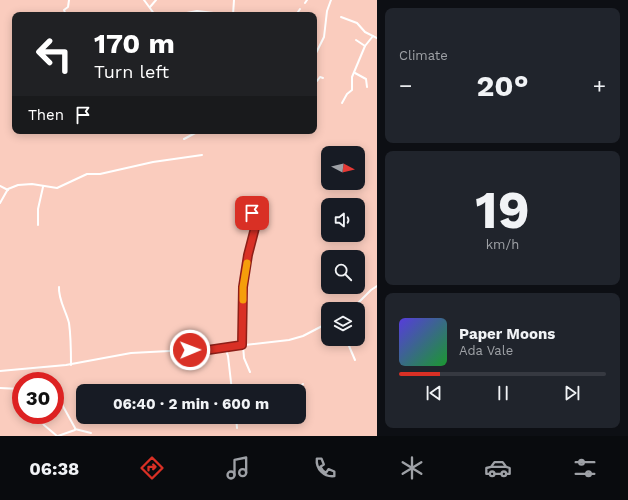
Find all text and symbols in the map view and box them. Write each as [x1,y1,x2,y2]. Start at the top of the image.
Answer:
text: 170 m [94,27,175,60]
icon: left [28,28,80,80]
text: Climate [399,48,448,63]
text: Turn left [94,61,169,82]
text: 20° [476,68,529,103]
text: − [399,73,412,98]
text: + [593,73,606,98]
icon: arrive [72,104,94,126]
text: Then [28,106,64,124]
north arrow [321,146,365,190]
map controls [321,146,365,346]
text: 19 [475,180,530,241]
pin [235,196,269,230]
button: sound [321,198,365,242]
icon: arrive [241,202,263,224]
text: km/h [486,237,519,252]
button: search [321,250,365,294]
button: layers [321,302,365,346]
text: Paper Moons [459,325,555,343]
position arrow [169,329,211,371]
text: Ada Vale [459,343,513,358]
speed limit sign: 30 [12,372,64,424]
icon: previous [423,382,445,404]
icon: pause [492,382,514,404]
icon: next [561,382,583,404]
text: 06:40 · 2 min · 600 m [113,395,269,413]
icon: directions [138,454,166,482]
icon: music [224,454,252,482]
icon: phone [311,454,339,482]
icon: climate [398,454,426,482]
icon: car [484,454,512,482]
icon: filters [571,454,599,482]
text: 06:38 [29,458,79,479]

